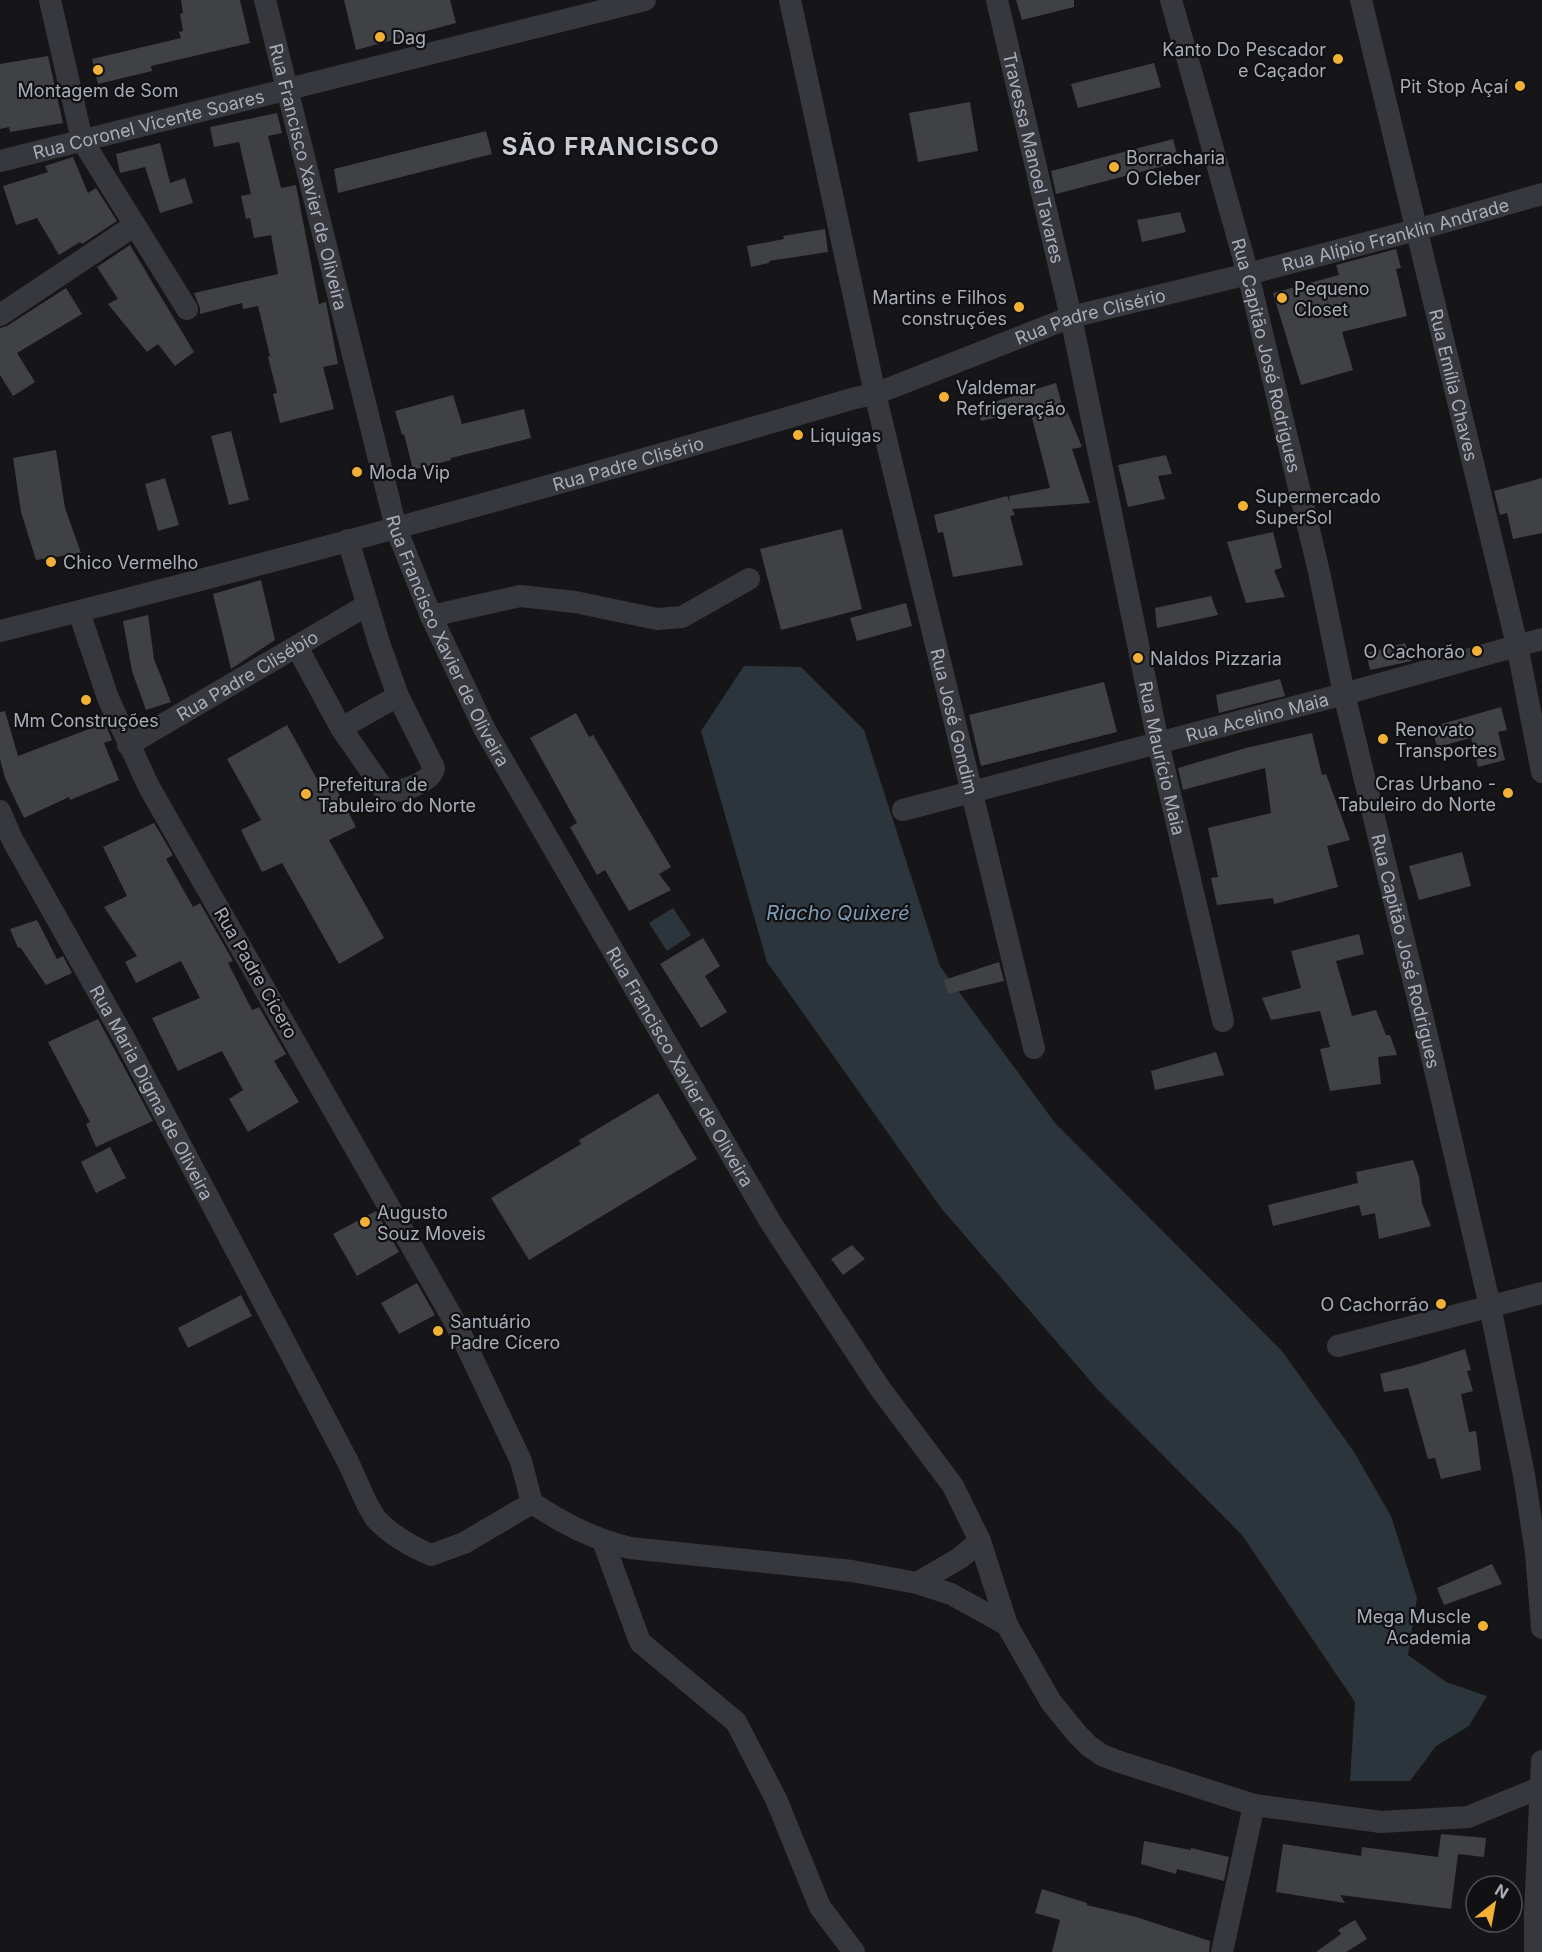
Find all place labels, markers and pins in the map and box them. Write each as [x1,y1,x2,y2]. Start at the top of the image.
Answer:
place label: Dag [392,27,426,48]
marker: Dag [373,30,387,44]
place label: Kanto Do Pescador e Caçador [1162,39,1326,81]
marker: Kanto Do Pescador e Caçador [1331,52,1345,66]
marker: Montagem de Som [91,63,105,77]
place label: Pit Stop Açaí [1400,76,1509,97]
marker: Pit Stop Açaí [1513,79,1527,93]
place label: Montagem de Som [18,80,178,101]
place label: Borracharia O Cleber [1126,147,1225,189]
marker: Borracharia O Cleber [1107,160,1121,174]
place label: Pequeno Closet [1294,278,1369,320]
place label: Martins e Filhos construções [872,287,1007,329]
marker: Pequeno Closet [1275,291,1289,305]
marker: Martins e Filhos construções [1012,300,1026,314]
place label: Valdemar Refrigeração [956,377,1066,419]
marker: Valdemar Refrigeração [937,390,951,404]
place label: Liquigas [810,425,881,446]
marker: Liquigas [791,428,805,442]
place label: Moda Vip [369,462,450,483]
marker: Moda Vip [350,465,364,479]
place label: Supermercado SuperSol [1255,486,1381,528]
marker: Supermercado SuperSol [1236,499,1250,513]
place label: Chico Vermelho [63,552,198,573]
marker: Chico Vermelho [44,555,58,569]
place label: O Cachorão [1364,641,1465,662]
marker: O Cachorão [1470,644,1484,658]
place label: Naldos Pizzaria [1150,648,1282,669]
marker: Naldos Pizzaria [1131,651,1145,665]
marker: Mm Construções [79,693,93,707]
place label: Mm Construções [13,710,159,731]
place label: Renovato Transportes [1395,719,1497,761]
marker: Renovato Transportes [1376,732,1390,746]
place label: Cras Urbano - Tabuleiro do Norte [1338,773,1496,815]
place label: Prefeitura de Tabuleiro do Norte [318,774,476,816]
marker: Cras Urbano - Tabuleiro do Norte [1501,786,1515,800]
marker: Prefeitura de Tabuleiro do Norte [299,787,313,801]
place label: Augusto Souz Moveis [377,1202,486,1244]
marker: Augusto Souz Moveis [358,1215,372,1229]
place label: O Cachorrão [1320,1294,1429,1315]
marker: O Cachorrão [1434,1297,1448,1311]
place label: Santuário Padre Cícero [450,1311,560,1353]
marker: Santuário Padre Cícero [431,1324,445,1338]
place label: Mega Muscle Academia [1356,1606,1471,1648]
marker: Mega Muscle Academia [1476,1619,1490,1633]

